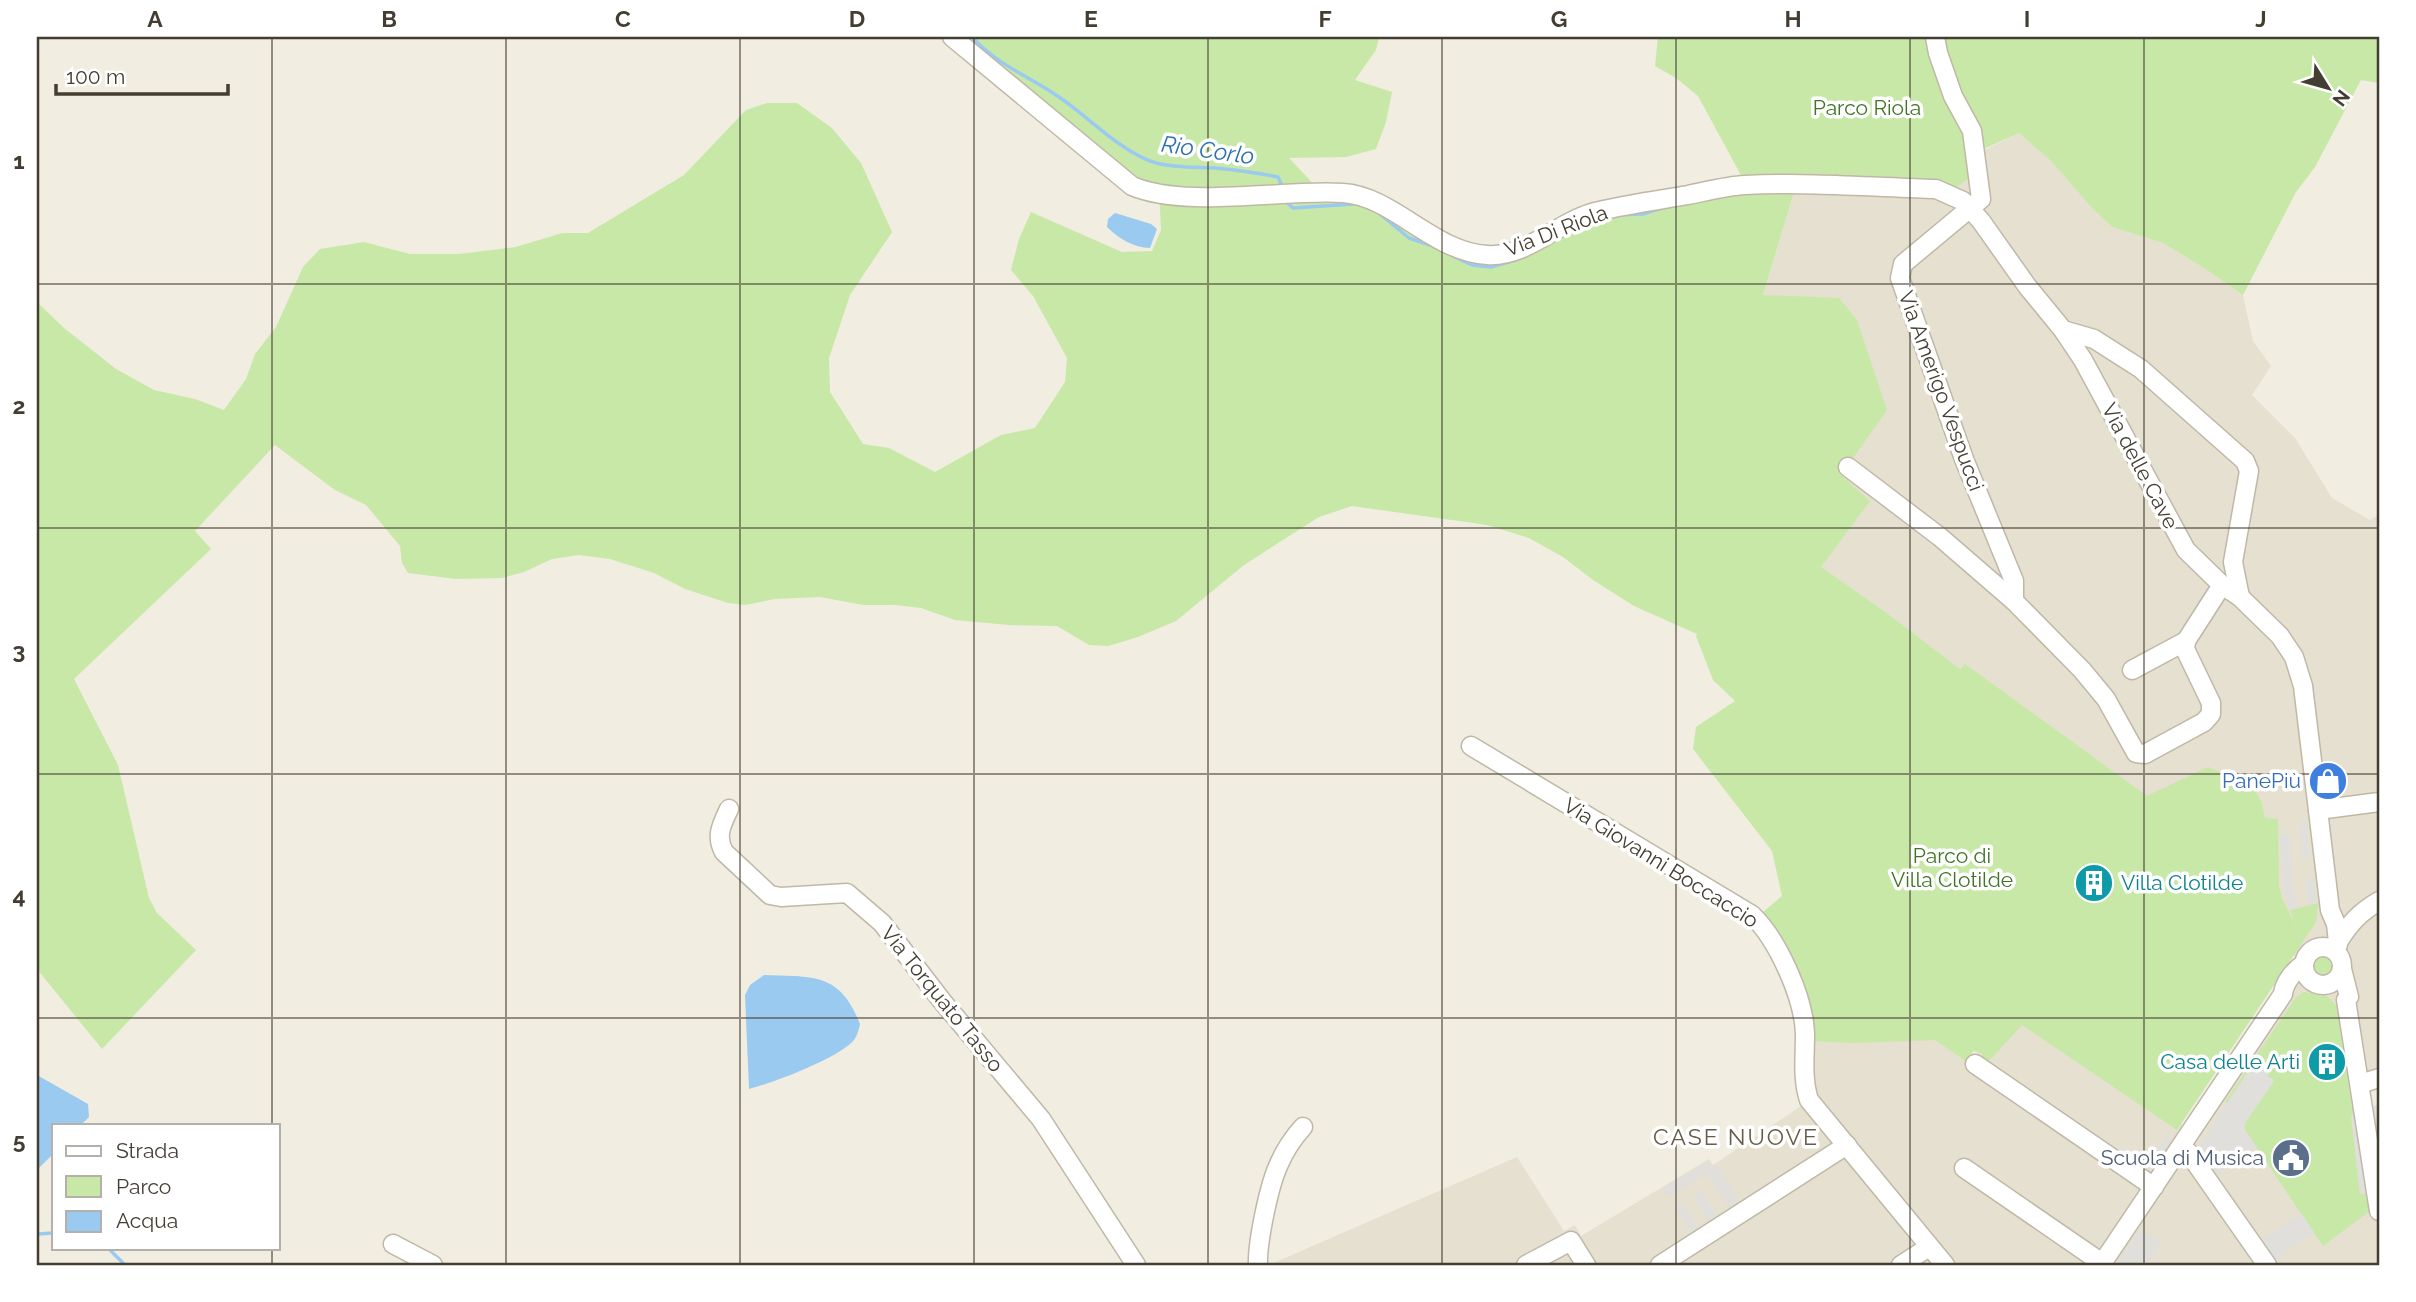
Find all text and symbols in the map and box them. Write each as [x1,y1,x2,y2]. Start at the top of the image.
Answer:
text: A [147,5,163,32]
text: B [381,5,397,32]
text: C [615,5,631,32]
text: D [849,5,865,32]
text: E [1084,5,1098,32]
text: F [1318,5,1332,32]
text: G [1551,5,1567,32]
text: H [1784,5,1802,32]
text: I [2024,5,2030,32]
text: J [2255,5,2267,32]
scale bar [56,52,228,96]
north arrow [2294,52,2364,122]
text: 100 m [66,64,125,89]
text: N [2328,86,2355,111]
park label: Parco Riola [1813,95,1921,120]
water label: Rio Corlo [1160,130,1256,169]
text: 1 [13,147,25,174]
street label: Via Di Riola [1501,199,1611,262]
street label: Via Amerigo Vespucci [1894,287,1989,494]
text: 2 [13,392,25,419]
street label: Via delle Cave [2097,399,2184,533]
text: 3 [13,637,25,664]
shop icon: PanePiù [2307,760,2349,802]
place label: PanePiù [2222,768,2301,793]
street label: Via Giovanni Boccaccio [1559,792,1763,933]
park label: Parco di Villa Clotilde [1891,843,2013,892]
building icon: Villa Clotilde [2073,862,2115,904]
place label: Villa Clotilde [2121,870,2243,895]
text: 4 [12,882,26,909]
street label: Via Torquato Tasso [876,921,1009,1077]
building icon: Casa delle Arti [2306,1041,2348,1083]
place label: Casa delle Arti [2160,1049,2300,1074]
district label: CASE NUOVE [1653,1123,1819,1150]
legend [52,1124,280,1250]
text: 5 [13,1127,26,1154]
public building icon: Scuola di Musica [2270,1137,2312,1179]
text: Strada [116,1138,179,1163]
place label: Scuola di Musica [2101,1145,2264,1170]
text: Parco [116,1174,171,1199]
text: Acqua [116,1208,178,1233]

